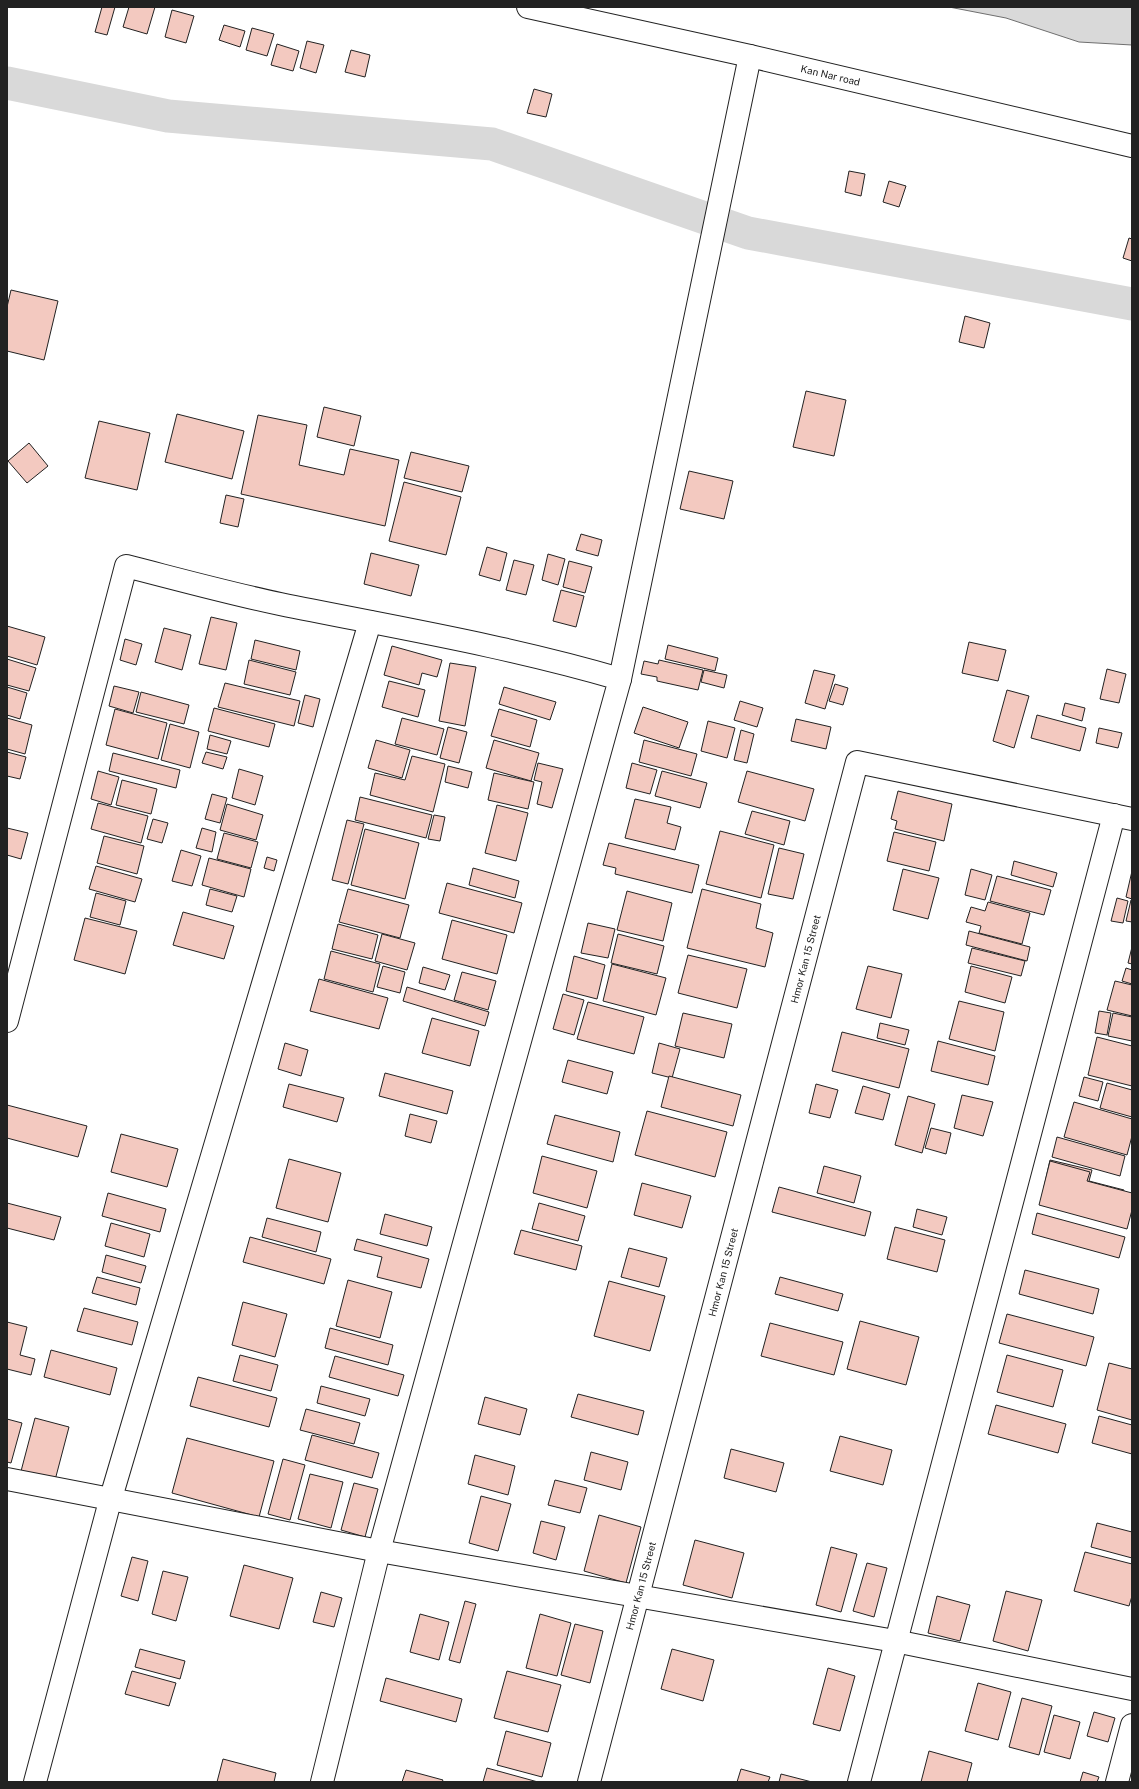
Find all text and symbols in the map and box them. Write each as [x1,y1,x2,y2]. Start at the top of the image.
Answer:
street label: Kan Nar road [799,62,861,88]
street label: Hmor Kan 15 Street [788,913,823,1004]
street label: Hmor Kan 15 Street [706,1227,740,1318]
street label: Hmor Kan 15 Street [623,1540,658,1631]

